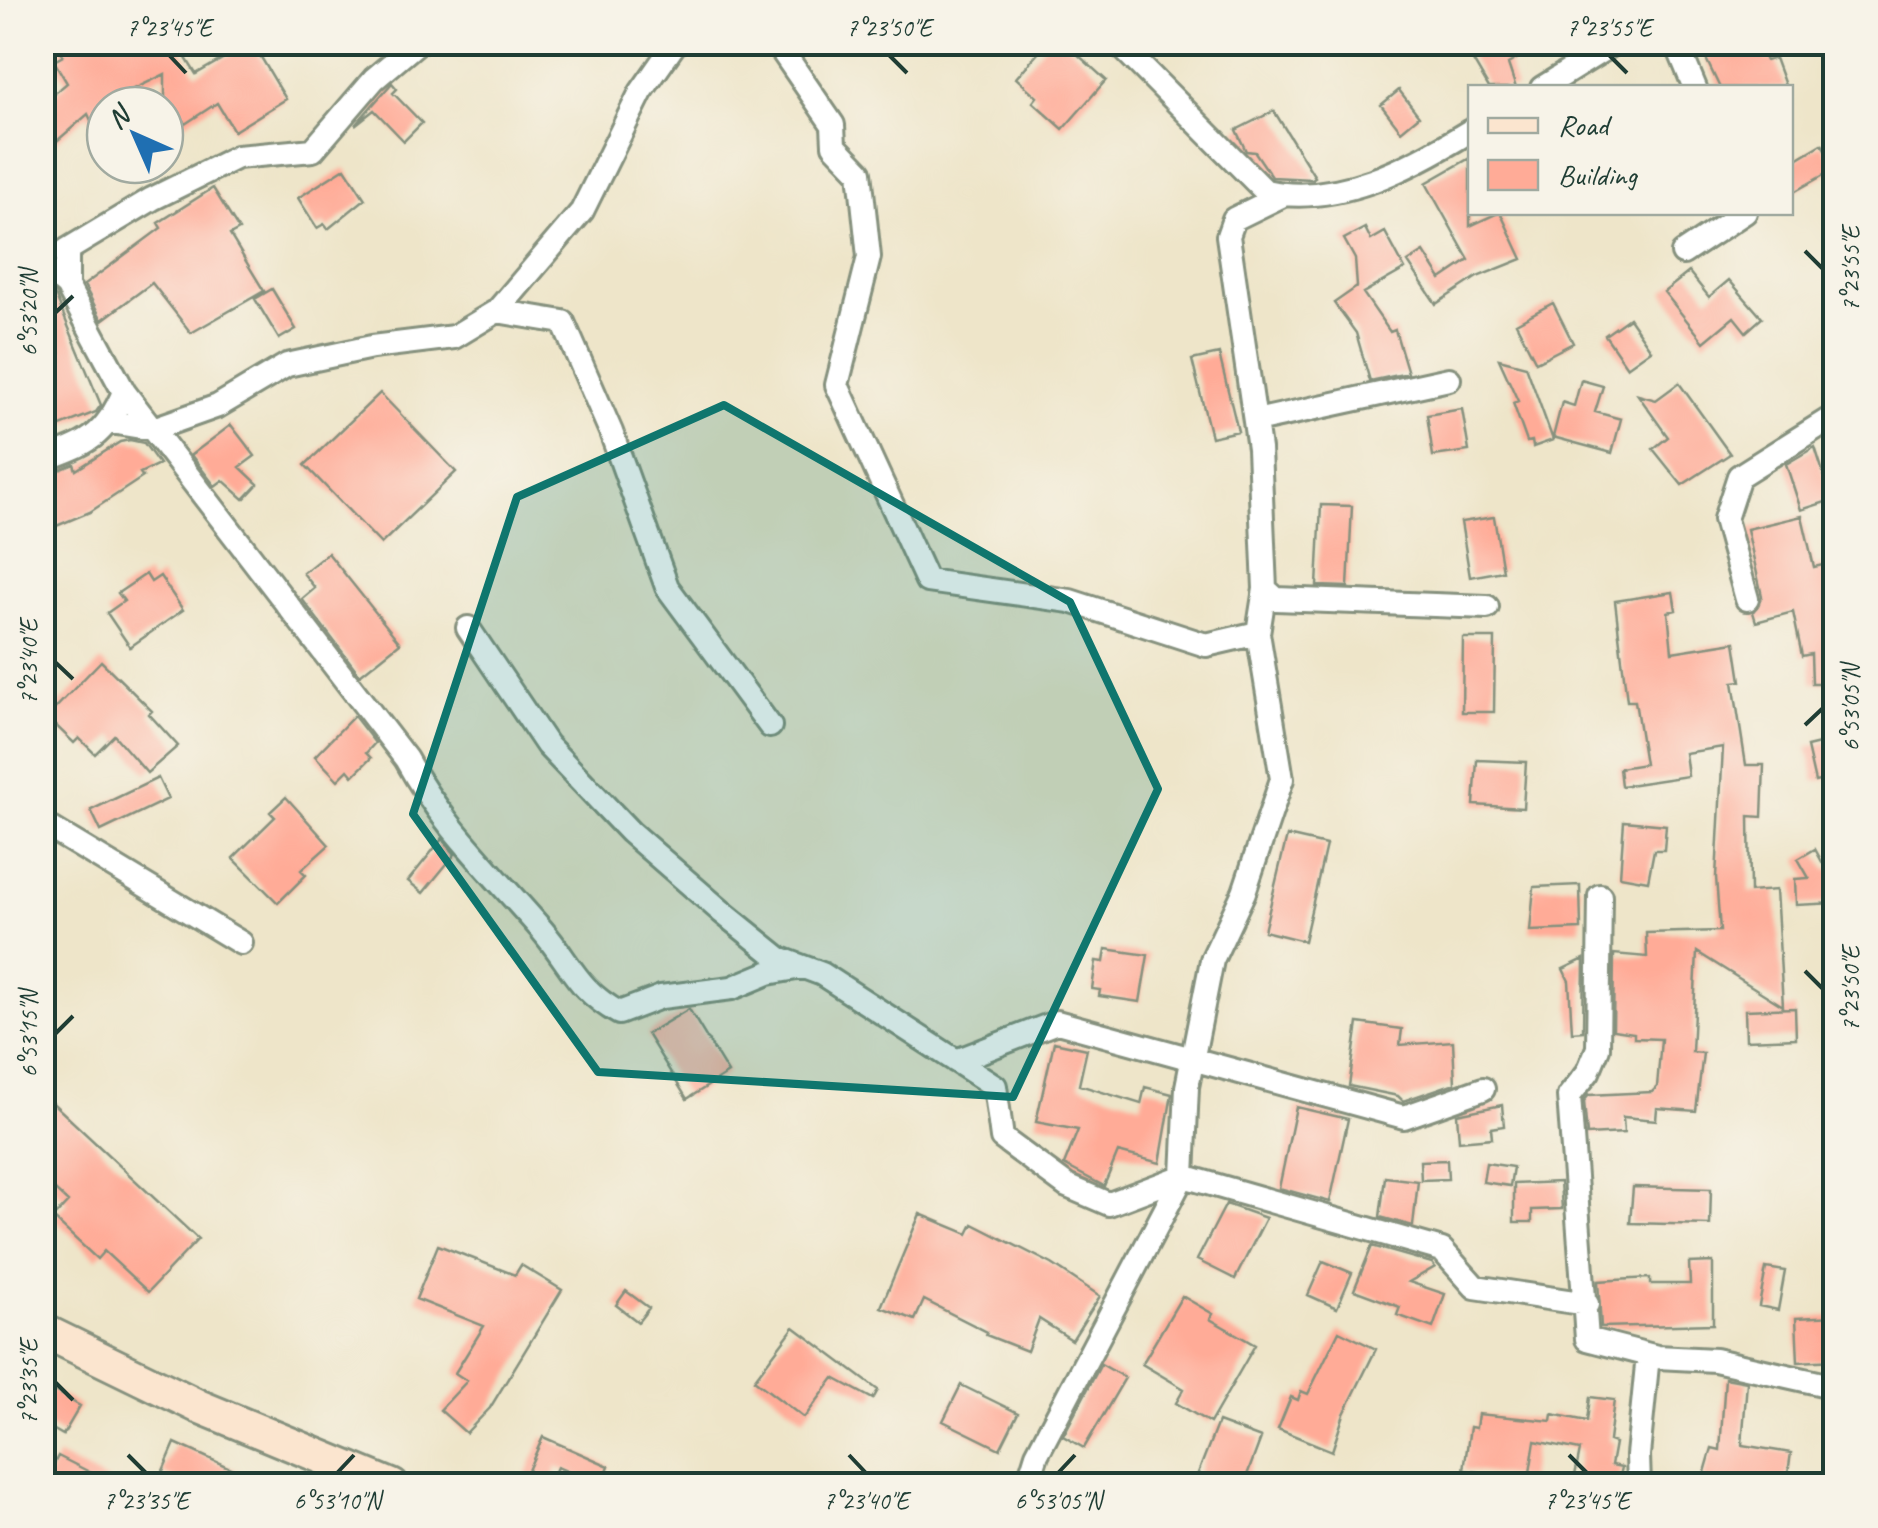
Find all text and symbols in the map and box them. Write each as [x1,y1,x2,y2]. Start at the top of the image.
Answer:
text: 7°23'45"E [126,12,214,44]
text: 7°23'50"E [846,12,934,44]
text: 7°23'55"E [1566,12,1654,44]
north arrow [85,85,185,185]
legend [1468,85,1793,215]
text: N [99,96,139,136]
text: Road [1558,106,1612,144]
text: Building [1558,156,1638,194]
text: 7°23'55"E [1835,224,1867,312]
text: 6°53'20"N [13,265,45,357]
text: 7°23'40"E [13,617,45,705]
text: 6°53'05"N [1835,660,1867,752]
text: 7°23'50"E [1835,944,1867,1032]
text: 6°53'15"N [13,986,45,1078]
text: 7°23'35"E [13,1337,45,1425]
text: 7°23'35"E [103,1485,191,1517]
text: 6°53'10"N [293,1485,385,1517]
text: 7°23'40"E [823,1485,911,1517]
text: 6°53'05"N [1014,1485,1106,1517]
text: 7°23'45"E [1544,1485,1632,1517]

